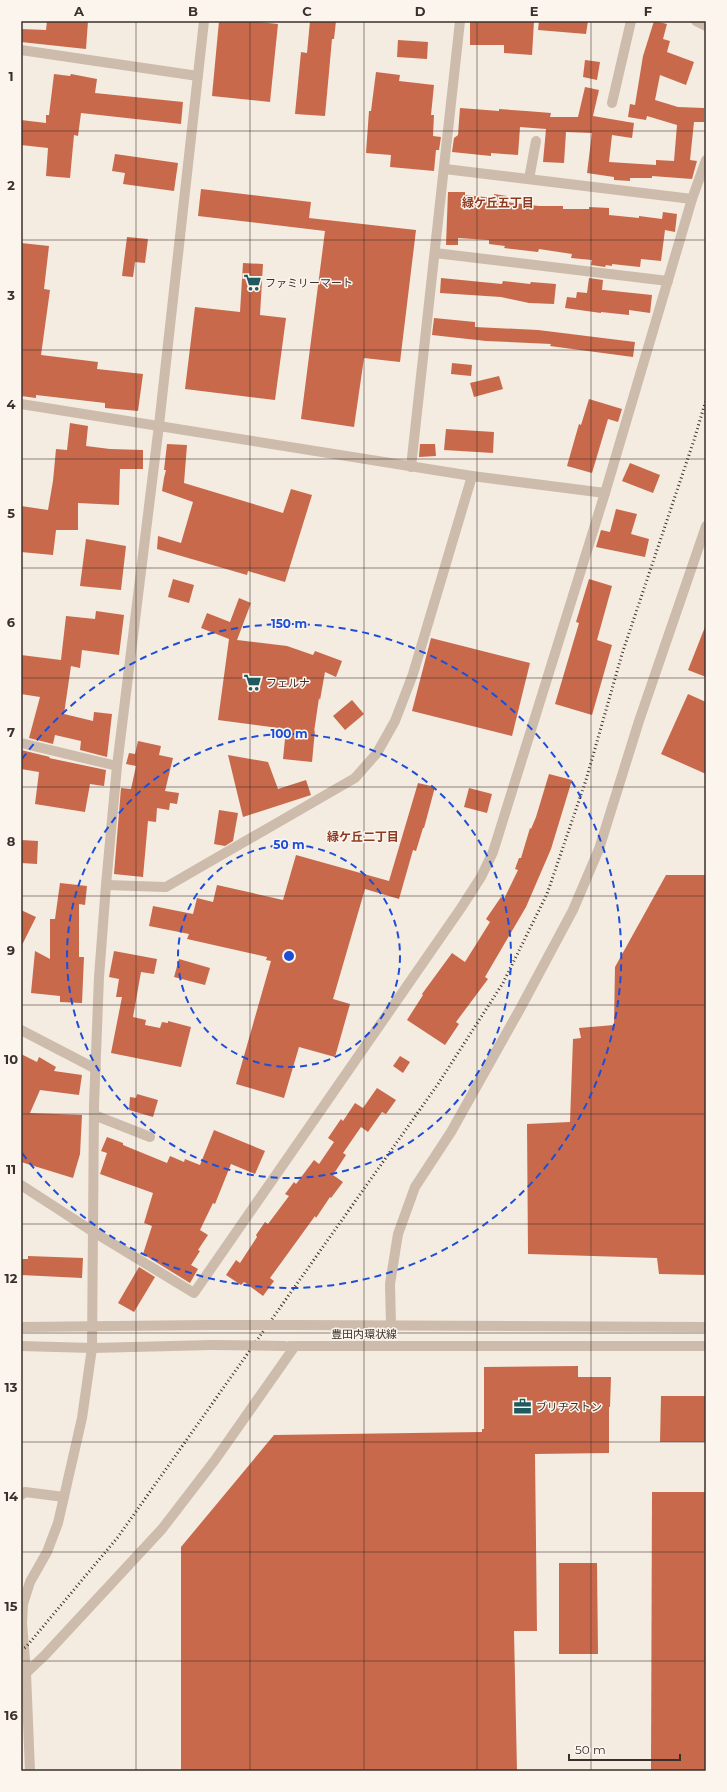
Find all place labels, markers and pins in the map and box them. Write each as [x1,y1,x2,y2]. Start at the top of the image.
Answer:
supermarket icon: ファミリーマート [242,273,262,293]
place label: ファミリーマート [265,276,353,290]
supermarket icon: フェルナ [243,673,263,693]
place label: フェルナ [266,676,310,690]
centre of rings [282,949,296,963]
office icon: ブリヂストン [513,1397,533,1417]
place label: ブリヂストン [536,1400,602,1414]

